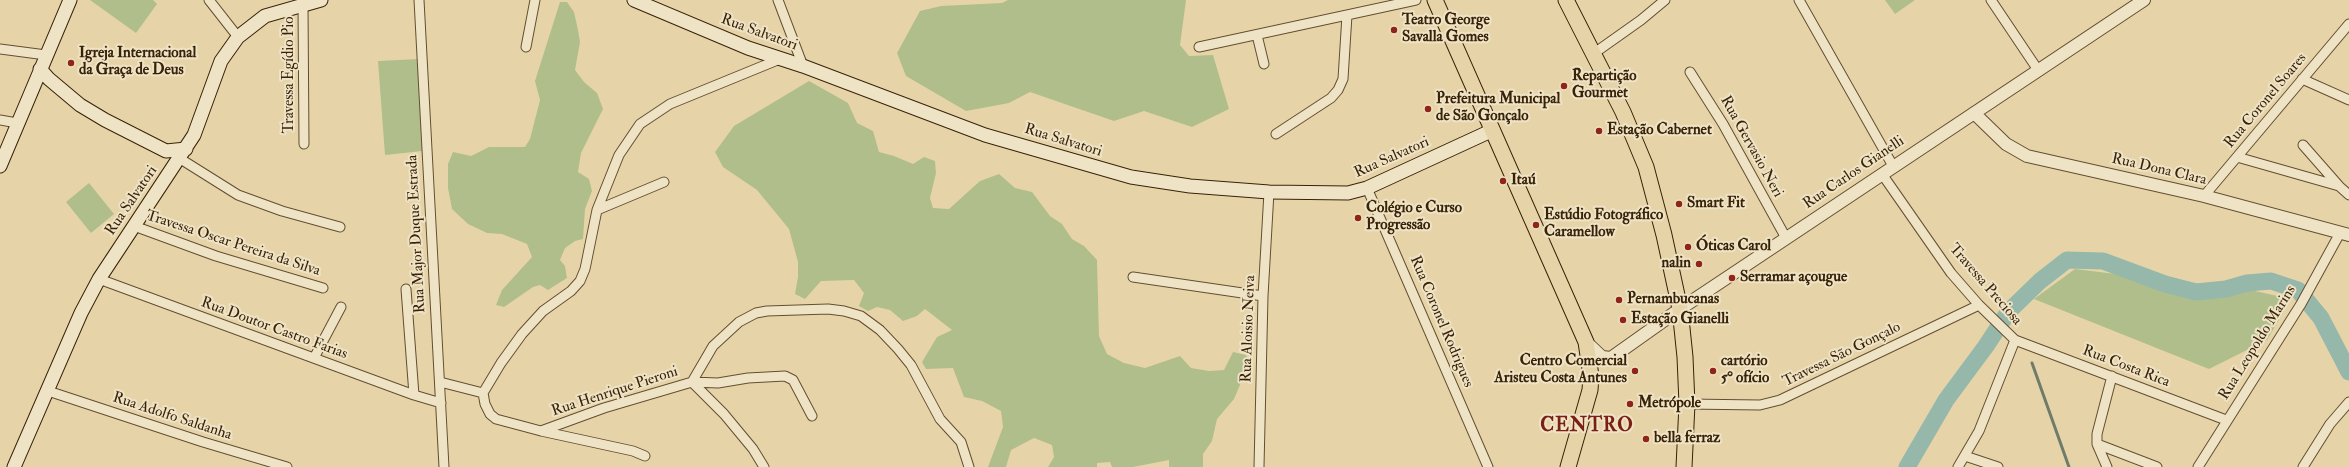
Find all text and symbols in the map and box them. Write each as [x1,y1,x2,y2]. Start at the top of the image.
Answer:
street label: Rua Salvatori [718,11,800,55]
place label: Teatro George Savalla Gomes [1402,12,1490,47]
street label: Travessa Egídio Pio [281,17,299,133]
marker: Teatro George Savalla Gomes [1389,25,1399,35]
place label: Igreja Internacional da Graça de Deus [79,45,196,80]
street label: Rua Coronel Soares [2221,50,2311,152]
marker: Igreja Internacional da Graça de Deus [66,58,76,68]
place label: Repartição Gourmet [1572,68,1636,103]
marker: Repartição Gourmet [1559,81,1569,91]
place label: Prefeitura Municipal de São Gonçalo [1436,91,1560,126]
street label: Rua Gervasio Neri [1716,93,1786,201]
marker: Prefeitura Municipal de São Gonçalo [1423,104,1433,114]
street label: Rua Salvatori [1022,121,1104,161]
place label: Estação Cabernet [1607,122,1712,140]
marker: Estação Cabernet [1594,126,1604,136]
street label: Rua Salvatori [1352,133,1432,183]
street label: Rua Carlos Gianelli [1800,133,1908,213]
street label: Rua Dona Clara [2110,150,2208,190]
street label: Rua Major Duque Estrada [404,154,430,314]
street label: Rua Salvatori [102,163,162,239]
place label: Itaú [1511,172,1536,190]
marker: Itaú [1498,176,1508,186]
place label: Smart Fit [1687,195,1745,213]
marker: Smart Fit [1674,199,1684,209]
place label: Colégio e Curso Progressão [1366,200,1462,235]
street label: Travessa Oscar Pereira da Silva [144,207,322,281]
place label: Estúdio Fotográfico Caramellow [1544,207,1663,242]
marker: Colégio e Curso Progressão [1353,213,1363,223]
marker: Estúdio Fotográfico Caramellow [1531,220,1541,230]
place label: Óticas Carol [1696,238,1771,256]
street label: Travessa Preciosa [1945,241,2025,329]
marker: Óticas Carol [1683,242,1693,252]
street label: Rua Coronel Rodrigues [1405,254,1477,390]
place label: nalin [1662,255,1691,273]
marker: nalin [1694,259,1704,269]
place label: Serramar açougue [1740,269,1847,287]
marker: Serramar açougue [1727,273,1737,283]
street label: Rua Aloisio Neiva [1238,275,1260,383]
street label: Rua Leopoldo Marins [2216,283,2300,403]
place label: Pernambucanas [1627,291,1719,309]
street label: Rua Doutor Castro Farias [198,294,350,364]
marker: Pernambucanas [1614,295,1624,305]
place label: Estação Gianelli [1631,311,1729,329]
marker: Estação Gianelli [1618,315,1628,325]
street label: Travessa São Gonçalo [1780,319,1904,391]
street label: Rua Costa Rica [2080,342,2172,392]
place label: Centro Comercial Aristeu Costa Antunes [1494,353,1627,388]
place label: cartório 5° ofício [1721,353,1769,388]
street label: Rua Henrique Pieroni [550,363,680,421]
marker: Centro Comercial Aristeu Costa Antunes [1630,366,1640,376]
marker: cartório 5° ofício [1708,366,1718,376]
street label: Rua Adolfo Saldanha [110,389,234,445]
place label: Metrópole [1638,395,1701,413]
marker: Metrópole [1625,399,1635,409]
district label: CENTRO [1540,416,1634,438]
place label: bella ferraz [1654,430,1720,448]
marker: bella ferraz [1641,434,1651,444]

